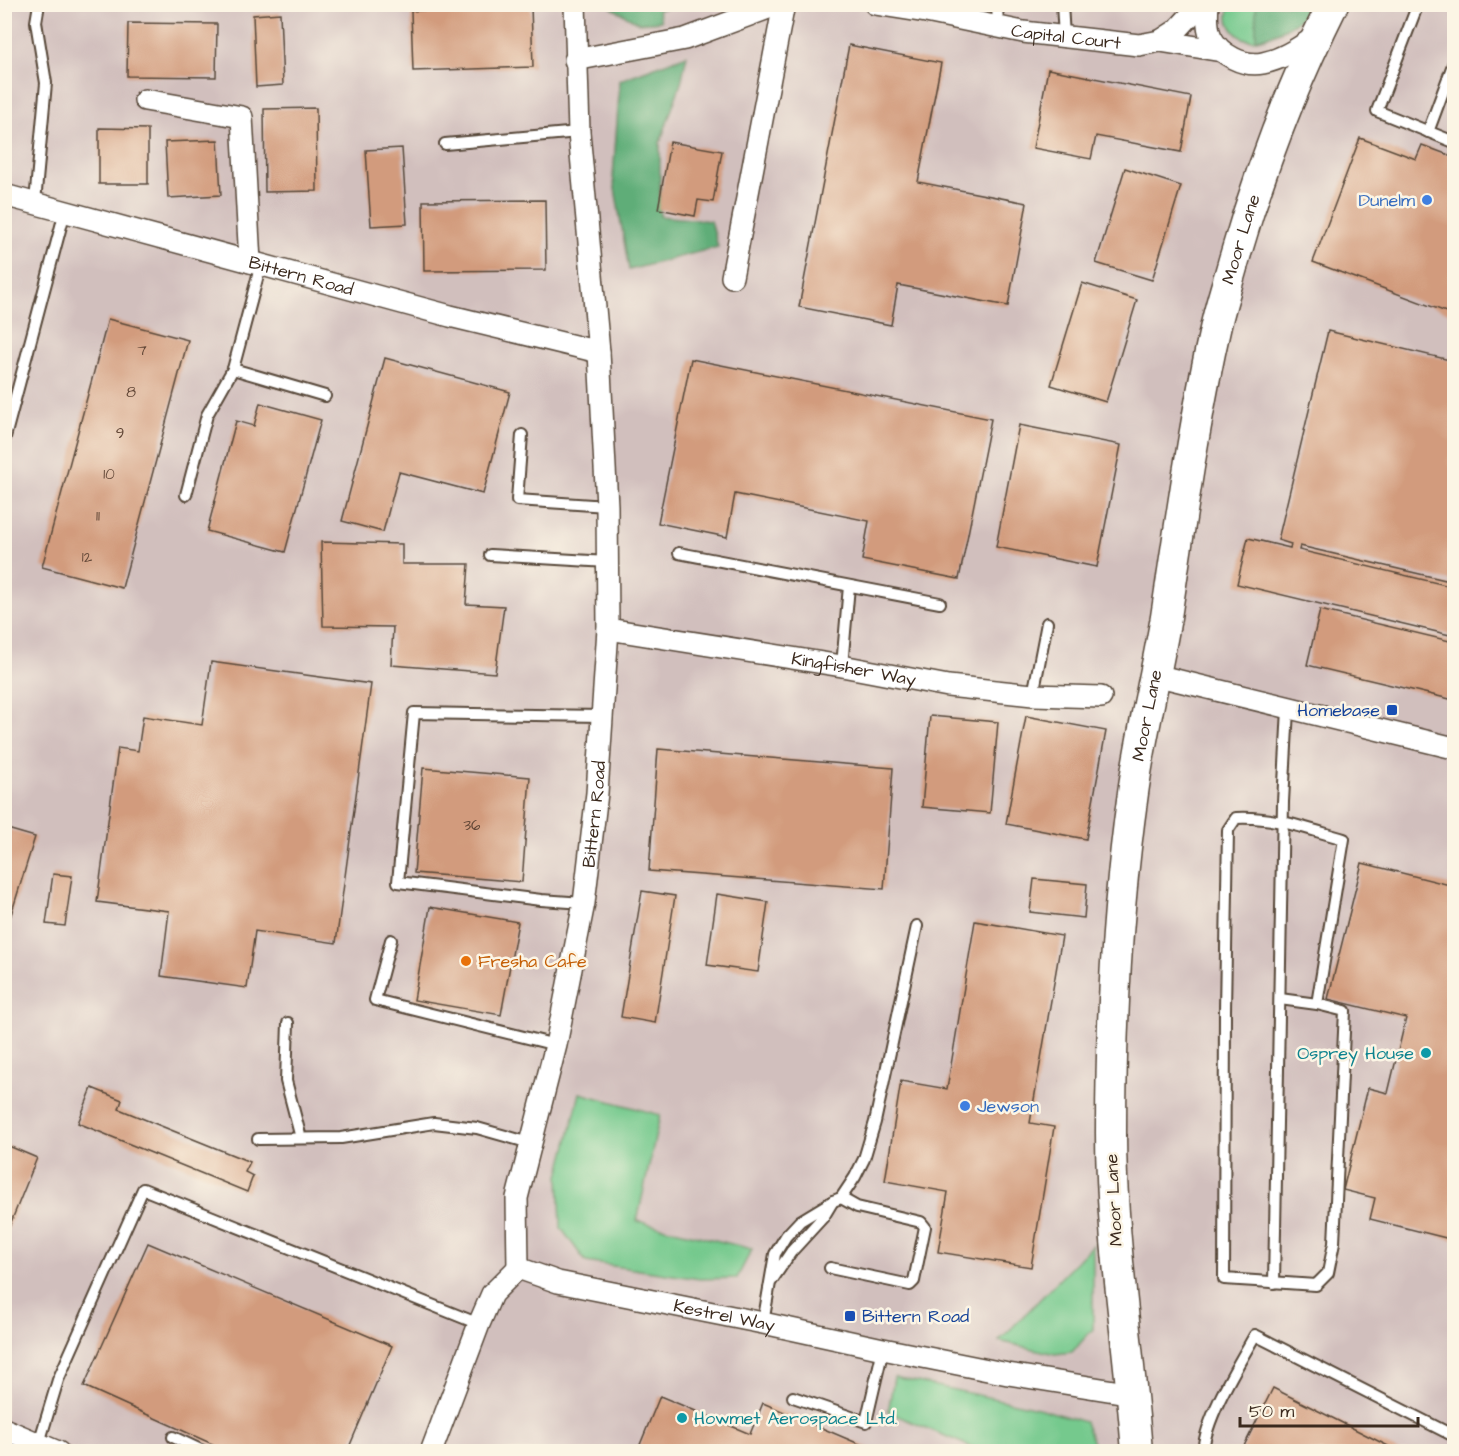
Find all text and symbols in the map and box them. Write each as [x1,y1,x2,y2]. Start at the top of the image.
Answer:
street label: Capital Court [1009,17,1123,55]
place label: Dunelm [1359,188,1415,213]
street label: Moor Lane [1215,191,1266,287]
marker: Dunelm [1420,193,1434,207]
street label: Bittern Road [246,250,356,302]
house number: 7 [137,340,147,361]
house number: 8 [126,382,136,403]
house number: 9 [116,423,124,444]
house number: 10 [103,464,115,485]
house number: 11 [96,506,100,527]
house number: 12 [82,547,93,568]
street label: Kingfisher Way [790,646,918,693]
street label: Moor Lane [1126,667,1168,763]
place label: Homebase [1297,698,1380,723]
marker: Homebase [1385,703,1399,717]
street label: Bittern Road [576,760,612,869]
house number: 36 [463,815,481,836]
place label: Fresha Cafe [478,949,587,974]
marker: Fresha Cafe [459,954,473,968]
place label: Osprey House [1297,1041,1414,1067]
marker: Osprey House [1419,1046,1433,1060]
place label: Jewson [977,1094,1039,1119]
marker: Jewson [958,1099,972,1113]
street label: Moor Lane [1099,1153,1129,1247]
street label: Kestrel Way [672,1293,777,1339]
place label: Bittern Road [862,1304,969,1329]
marker: Bittern Road [843,1309,857,1323]
scale bar [1240,1390,1418,1428]
text: 50 m [1249,1399,1294,1424]
place label: Howmet Aerospace Ltd. [694,1406,897,1431]
marker: Howmet Aerospace Ltd. [675,1411,689,1425]

